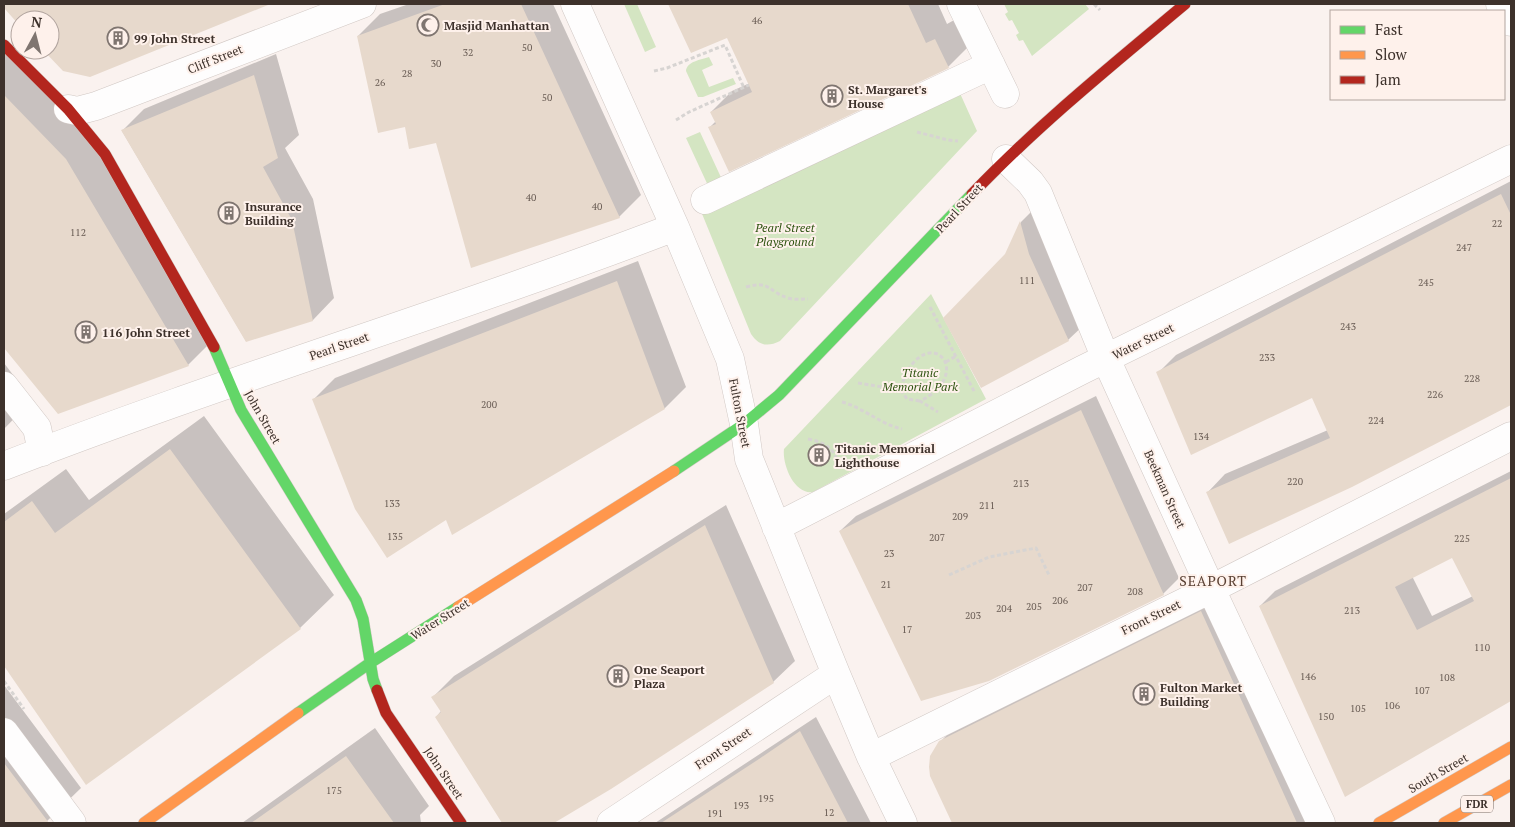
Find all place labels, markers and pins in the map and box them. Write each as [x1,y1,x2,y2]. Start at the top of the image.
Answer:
mosque icon: Masjid Manhattan [416,13,440,37]
place label: Masjid Manhattan [444,18,550,33]
building icon: 99 John Street [106,26,130,50]
place label: 99 John Street [134,31,216,46]
place label: St. Margaret's House [848,82,927,111]
building icon: St. Margaret's House [820,84,844,108]
place label: Insurance Building [245,199,302,228]
building icon: Insurance Building [217,201,241,225]
building icon: 116 John Street [74,320,98,344]
place label: 116 John Street [102,325,190,340]
place label: Titanic Memorial Lighthouse [835,441,935,470]
building icon: Titanic Memorial Lighthouse [807,443,831,467]
place label: One Seaport Plaza [634,662,705,691]
building icon: One Seaport Plaza [606,664,630,688]
place label: Fulton Market Building [1160,680,1243,709]
building icon: Fulton Market Building [1132,682,1156,706]

